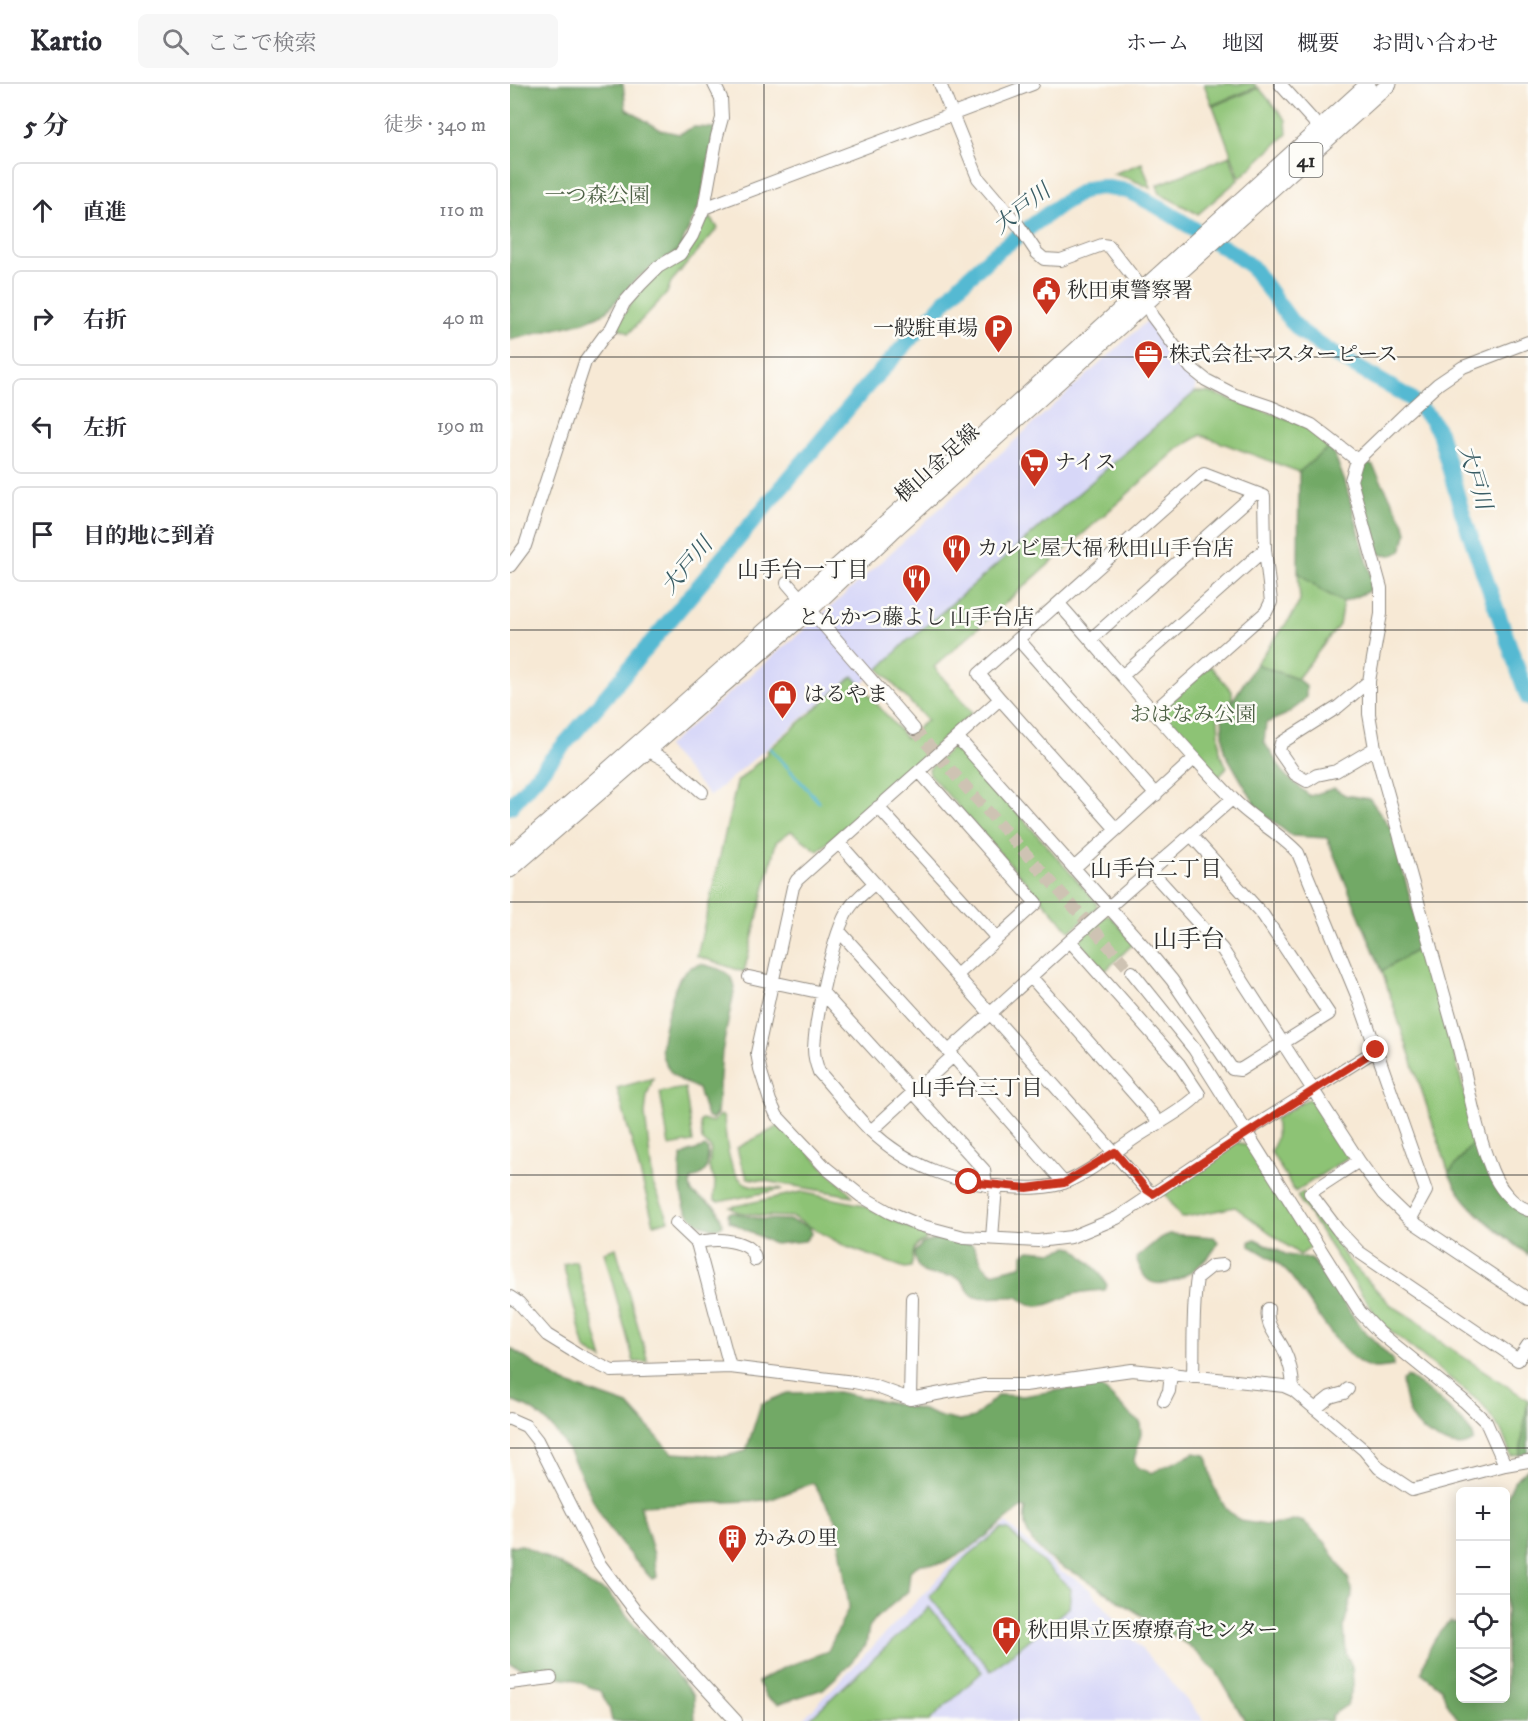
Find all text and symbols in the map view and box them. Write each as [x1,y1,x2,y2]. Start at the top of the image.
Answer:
search box [138,14,558,68]
text: Kartio [30,24,102,59]
icon: search [159,25,192,58]
text: ここで検索 [207,30,317,57]
text: ホーム [1126,31,1189,57]
text: 地図 [1222,31,1264,57]
text: 概要 [1297,31,1339,57]
text: お問い合わせ [1372,31,1498,57]
text: 5 分 [24,110,69,143]
text: 徒歩 · 340 m [384,113,486,138]
road number: 41 [1290,143,1322,177]
water label: 大戸川 [988,177,1058,240]
park label: 一つ森公園 [545,183,650,209]
icon: ahead [26,194,59,227]
text: 110 m [439,198,484,223]
text: 直進 [83,199,127,226]
public building icon: 秋田東警察署 [1030,274,1062,316]
place label: 秋田東警察署 [1067,278,1193,304]
icon: right [26,302,59,335]
text: 40 m [442,306,484,331]
text: 右折 [83,307,127,334]
parking icon: 一般駐車場 [983,312,1015,354]
place label: 一般駐車場 [873,316,978,342]
office icon: 株式会社マスターピース [1132,338,1164,380]
place label: 株式会社マスターピース [1169,342,1398,368]
icon: left [26,410,59,443]
text: 190 m [437,414,484,439]
text: 左折 [83,415,127,442]
street label: 横山金足線 [890,419,985,509]
water label: 大戸川 [1452,442,1498,515]
supermarket icon: ナイス [1018,446,1050,488]
place label: ナイス [1055,450,1116,476]
icon: arrive [26,518,59,551]
text: 目的地に到着 [83,523,215,550]
water label: 大戸川 [656,530,720,600]
restaurant icon: カルビ屋大福 秋田山手台店 [940,532,972,574]
place label: カルビ屋大福 秋田山手台店 [977,536,1234,562]
district label: 山手台一丁目 [737,557,869,584]
restaurant icon: とんかつ藤よし 山手台店 [900,562,932,604]
place label: とんかつ藤よし 山手台店 [798,605,1034,631]
shop icon: はるやま [767,678,799,720]
place label: はるやま [804,682,888,708]
park label: おはなみ公園 [1130,702,1256,728]
district label: 山手台二丁目 [1090,856,1222,883]
district label: 山手台 [1153,925,1225,955]
route end [1362,1036,1388,1062]
district label: 山手台三丁目 [911,1075,1043,1102]
route start [955,1168,981,1194]
map controls [1456,1487,1510,1703]
button: + [1456,1487,1510,1541]
building icon: かみの里 [717,1522,749,1564]
place label: かみの里 [754,1526,838,1552]
button: − [1456,1541,1510,1595]
button: locate [1456,1595,1510,1649]
hospital icon: 秋田県立医療療育センター [990,1614,1022,1656]
place label: 秋田県立医療療育センター [1027,1618,1278,1644]
button: layers [1456,1649,1510,1703]

